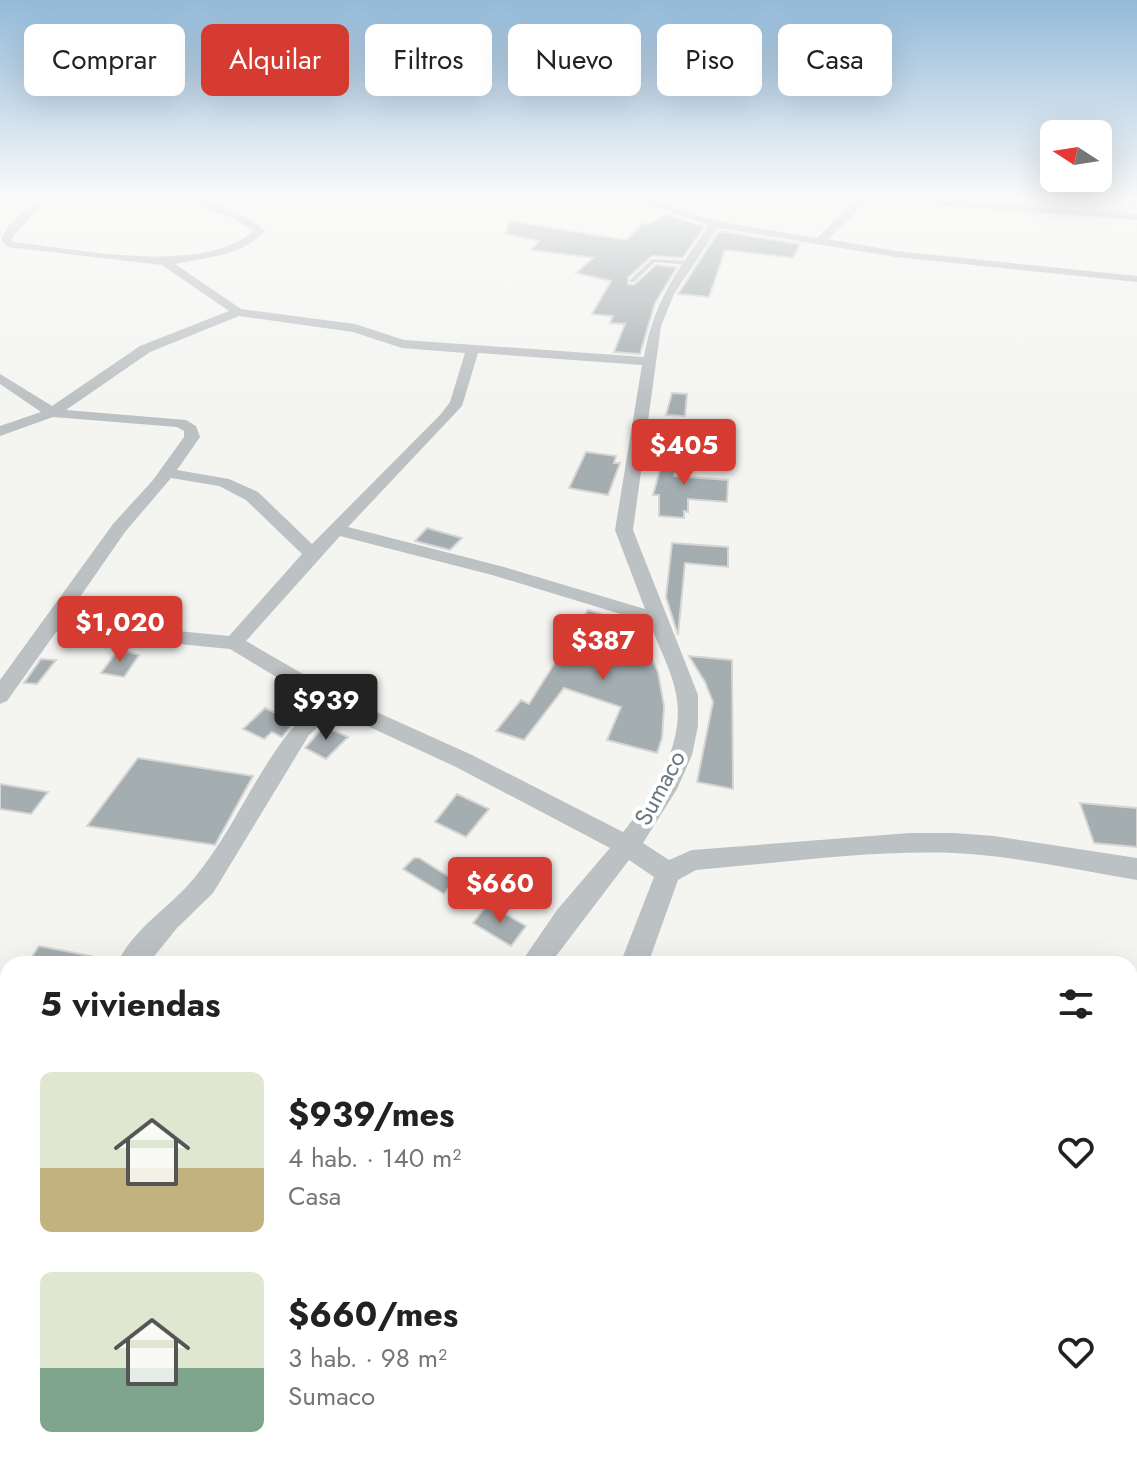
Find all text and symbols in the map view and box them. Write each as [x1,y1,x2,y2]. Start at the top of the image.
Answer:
chip: Comprar [24,24,185,96]
chip: Alquilar [201,24,349,96]
chip: Filtros [365,24,492,96]
chip: Nuevo [508,24,641,96]
chip: Piso [657,24,762,96]
chip: Casa [778,24,892,96]
north arrow [1040,120,1112,192]
map controls [1040,120,1112,192]
pin: $405 [637,419,731,487]
text: $405 [650,426,718,464]
pin: $1,020 [55,596,185,664]
text: $1,020 [75,603,165,641]
pin: $387 [556,614,650,682]
text: $387 [571,621,635,659]
pin: $939 [279,674,373,742]
text: $939 [292,681,360,719]
street label: Sumaco [625,744,694,832]
pin: $660 [453,857,547,925]
text: $660 [466,864,534,902]
text: 5 viviendas [40,980,221,1029]
icon: filters [1054,982,1098,1026]
text: $939/mes [288,1090,455,1139]
icon: home [104,1104,200,1200]
icon: heart [1054,1130,1098,1174]
text: 4 hab. · 140 m² [288,1139,461,1177]
text: Casa [288,1177,341,1215]
text: $660/mes [288,1290,458,1339]
icon: home [104,1304,200,1400]
icon: heart [1054,1330,1098,1374]
text: 3 hab. · 98 m² [288,1339,447,1377]
text: Sumaco [288,1377,375,1415]

